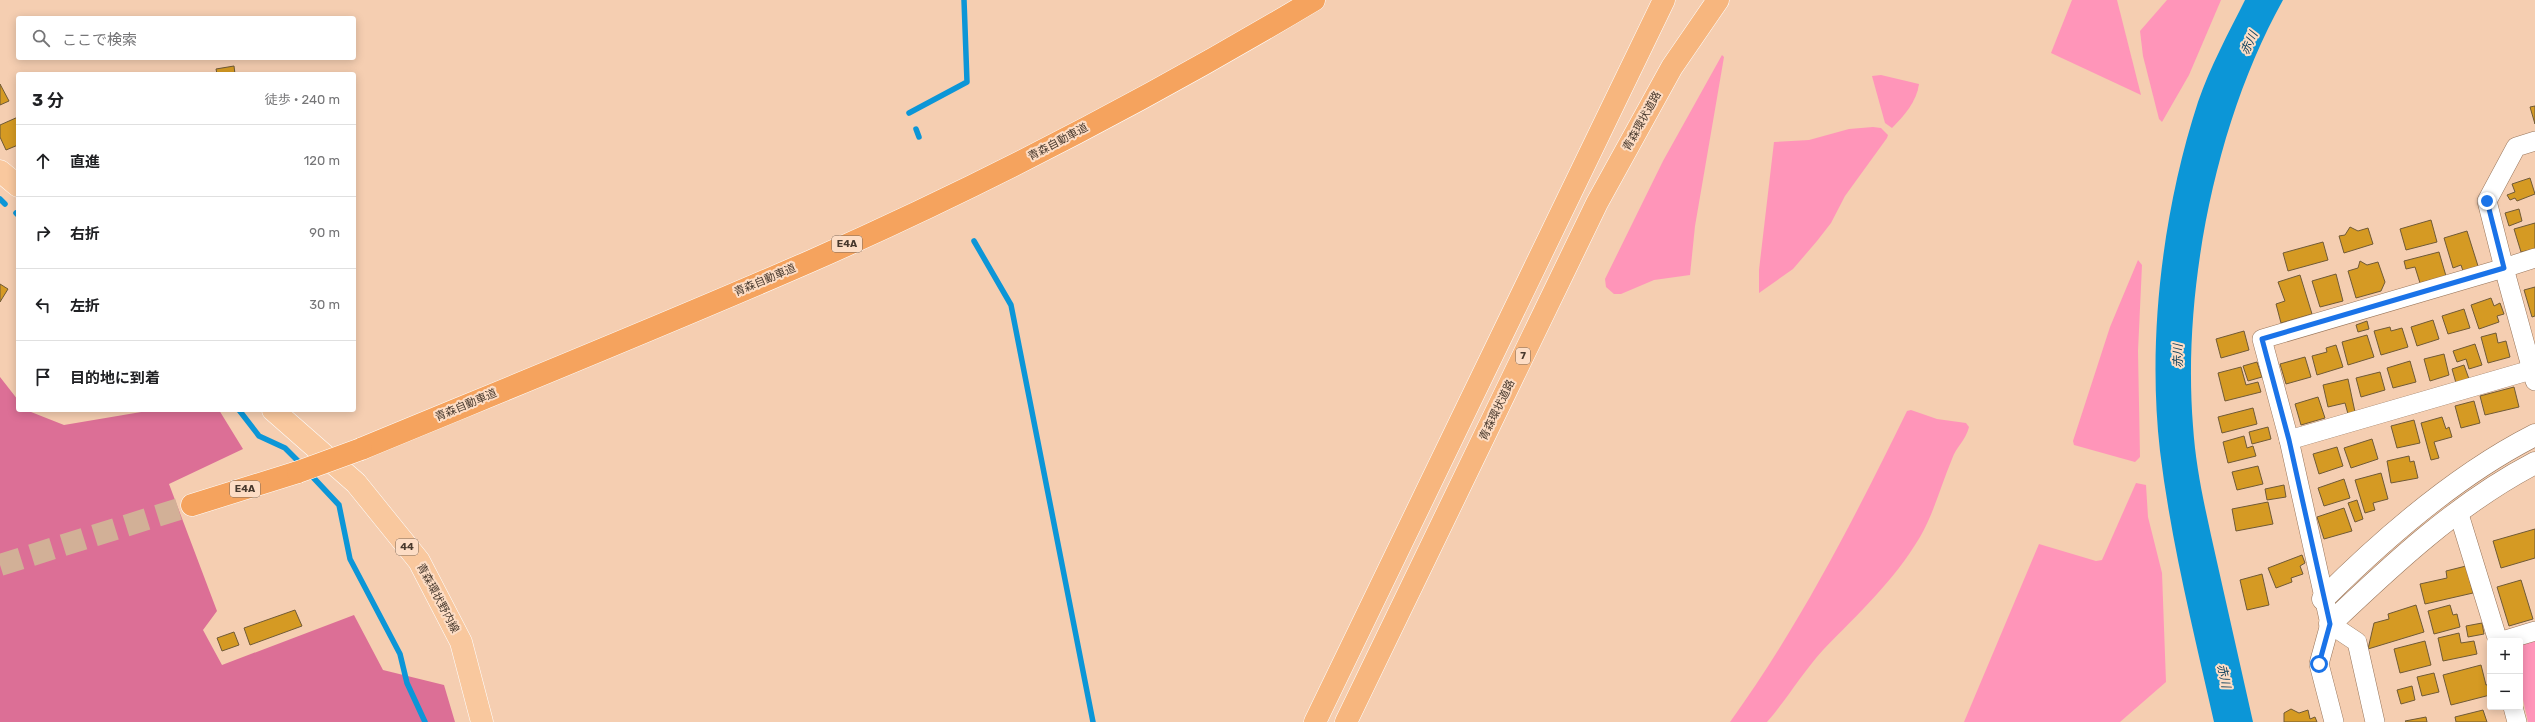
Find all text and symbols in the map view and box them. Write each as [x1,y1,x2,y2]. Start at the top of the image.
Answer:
search box [16,16,356,60]
icon: search [30,27,52,49]
water label: 赤川 [2238,27,2261,57]
text: ここで検索 [62,31,137,49]
street label: 青森環状道路 [1620,89,1664,153]
text: 3 分 [32,90,64,110]
text: 徒歩 · 240 m [265,92,340,107]
street label: 青森自動車道 [1026,121,1090,163]
icon: ahead [32,150,54,172]
text: 直進 [70,153,100,171]
text: 120 m [304,153,340,168]
route end [2478,192,2496,210]
icon: right [32,222,54,244]
text: 右折 [70,225,100,243]
text: 90 m [309,225,340,240]
road number: E4A [832,236,862,252]
street label: 青森自動車道 [732,261,798,299]
icon: left [32,294,54,316]
text: 左折 [70,297,100,315]
text: 30 m [309,297,340,312]
water label: 赤川 [2171,342,2185,368]
road number: 7 [1516,348,1530,364]
icon: arrive [32,366,54,388]
text: 目的地に到着 [70,369,160,387]
street label: 青森環状道路 [1477,377,1517,443]
street label: 青森自動車道 [433,386,499,424]
road number: E4A [230,481,260,497]
road number: 44 [396,539,418,555]
street label: 青森環状野内線 [414,561,462,635]
map controls [2487,638,2523,710]
button: + [2487,638,2523,674]
route start [2310,655,2328,673]
water label: 赤川 [2215,663,2234,691]
button: − [2487,674,2523,710]

